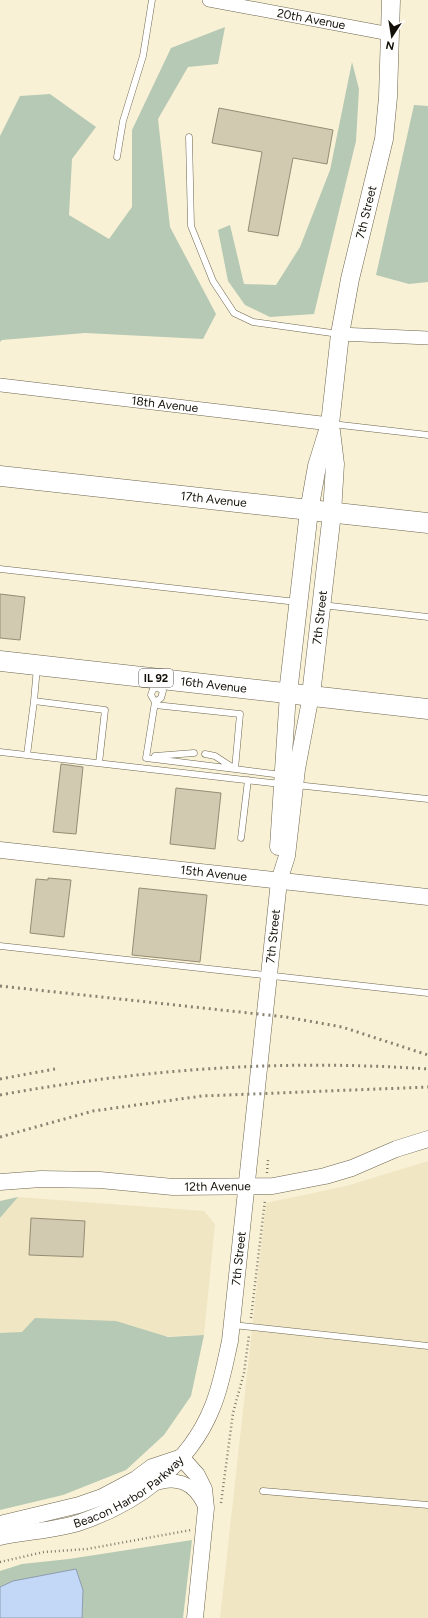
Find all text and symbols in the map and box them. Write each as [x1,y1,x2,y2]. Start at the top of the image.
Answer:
street label: 20th Avenue [276,6,347,33]
north arrow [372,16,412,56]
text: N [385,38,396,53]
street label: 7th Street [353,184,380,240]
street label: 18th Avenue [131,394,199,415]
street label: 17th Avenue [180,489,248,510]
street label: 7th Street [310,589,330,645]
road number: IL 92 [139,669,173,687]
street label: 16th Avenue [180,674,248,696]
street label: 15th Avenue [180,863,248,884]
street label: 7th Street [263,908,283,964]
street label: 12th Avenue [184,1179,251,1194]
street label: 7th Street [229,1230,249,1286]
street label: Beacon Harbor Parkway [72,1452,187,1531]

